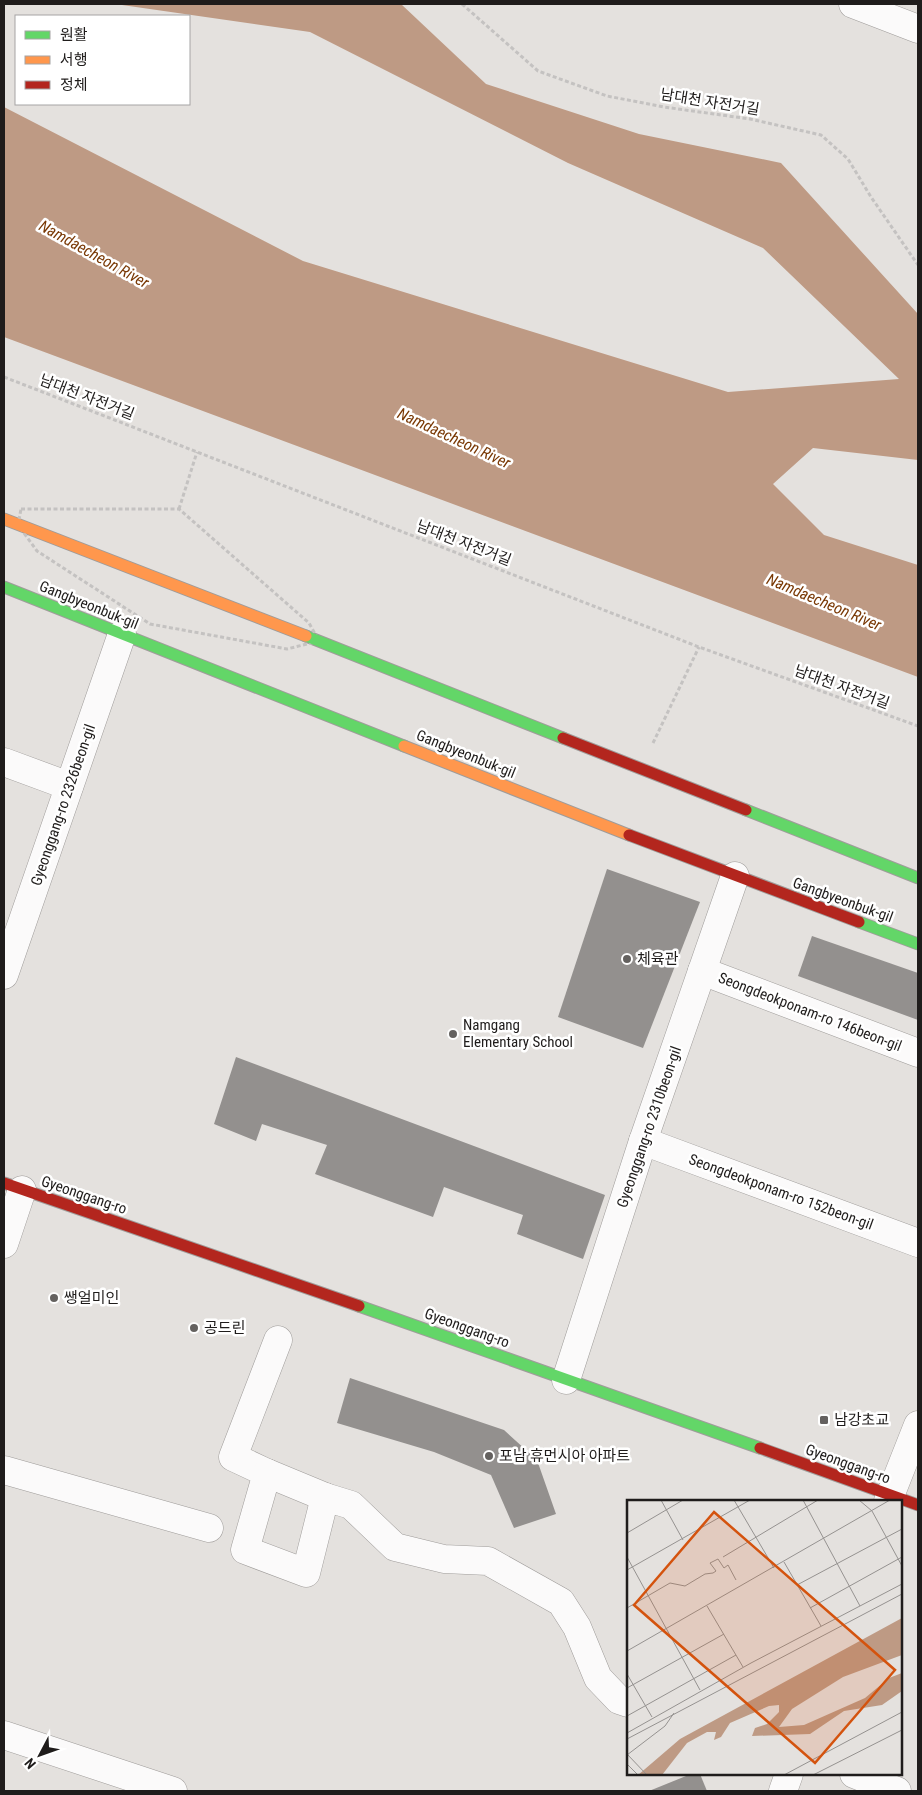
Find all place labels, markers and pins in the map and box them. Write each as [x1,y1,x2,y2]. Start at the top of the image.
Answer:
place label: 체육관 [637,950,679,968]
marker: 체육관 [621,953,633,965]
place label: Namgang Elementary School [463,1016,573,1051]
marker: Namgang Elementary School [447,1028,459,1040]
place label: 쌩얼미인 [64,1289,119,1307]
marker: 쌩얼미인 [48,1292,60,1304]
place label: 공드린 [204,1319,245,1337]
marker: 공드린 [188,1322,200,1334]
place label: 남강초교 [834,1411,889,1429]
marker: 남강초교 [818,1414,830,1426]
place label: 포남 휴먼시아 아파트 [499,1447,630,1465]
marker: 포남 휴먼시아 아파트 [483,1450,495,1462]

